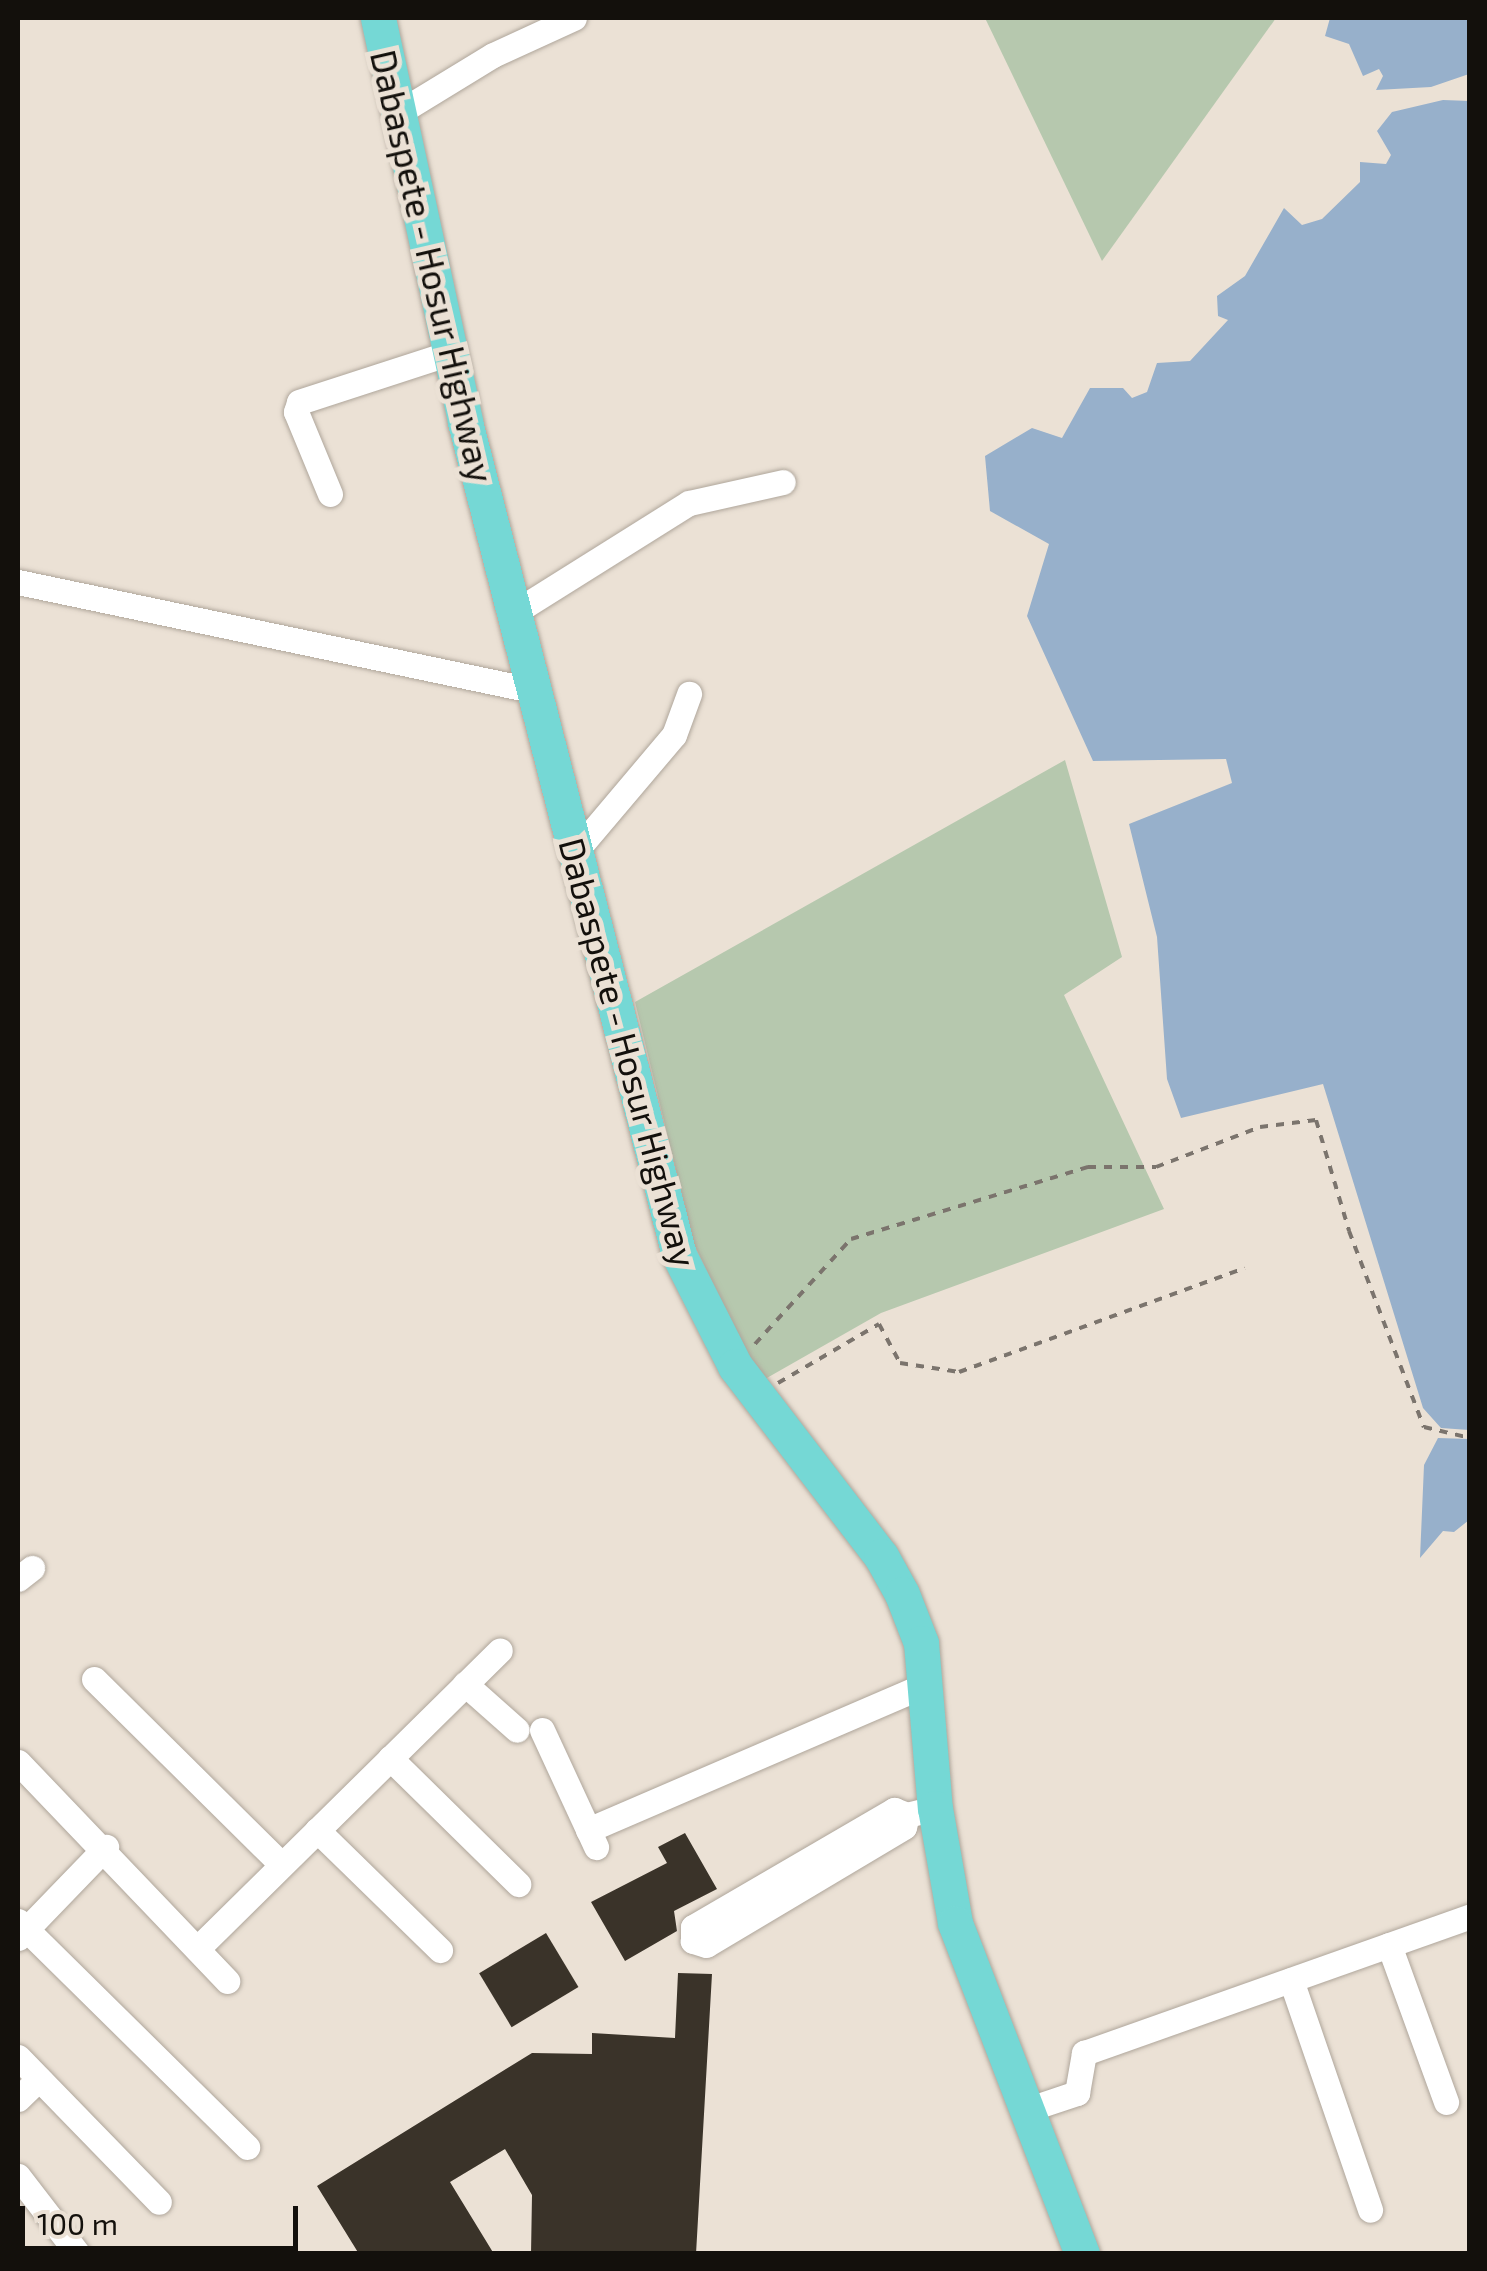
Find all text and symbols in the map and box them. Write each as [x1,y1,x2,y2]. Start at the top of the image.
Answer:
street label: Dabaspete - Hosur Highway [363,45,503,487]
street label: Dabaspete - Hosur Highway [551,833,707,1271]
scale bar [25,2186,302,2248]
text: 100 m [37,2205,118,2241]

